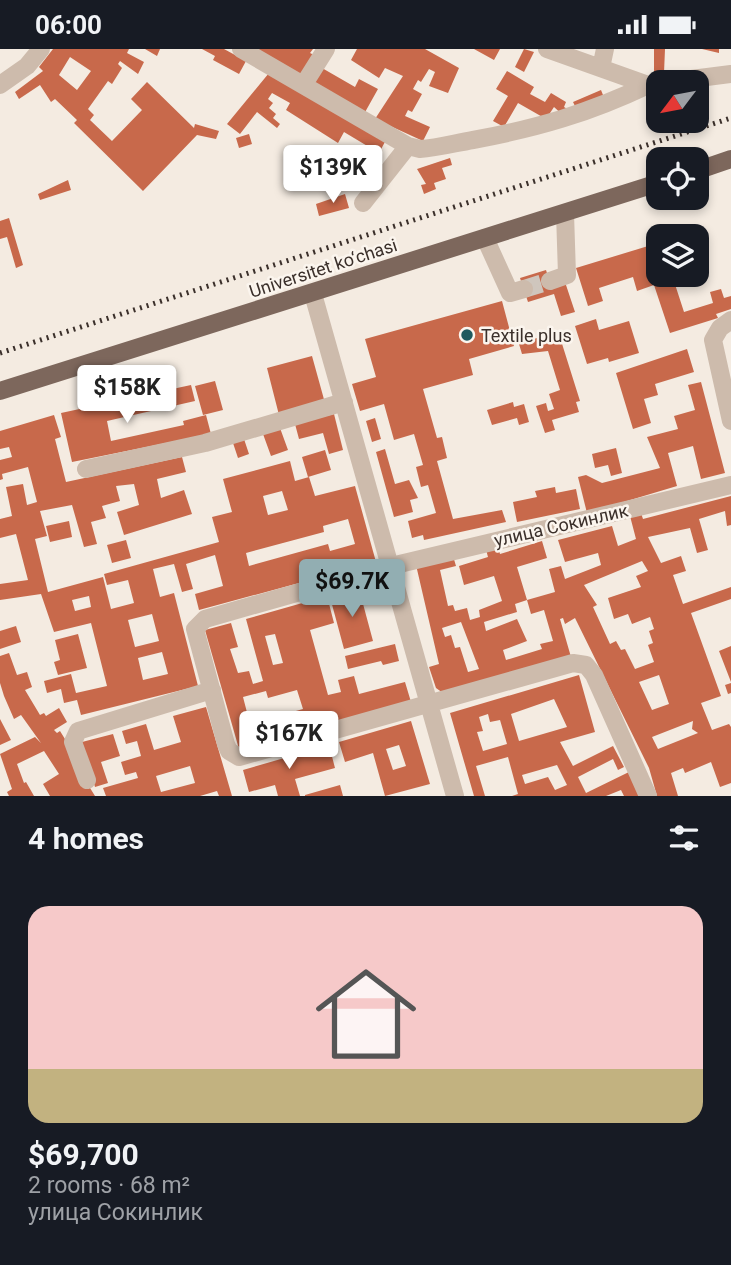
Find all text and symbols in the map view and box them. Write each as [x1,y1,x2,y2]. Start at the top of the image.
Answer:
text: 06:00 [35,10,102,40]
north arrow [646,70,709,133]
map controls [646,70,709,287]
pin: $139K [284,145,382,205]
button: locate [646,147,709,210]
text: $139K [299,154,367,181]
button: layers [646,224,709,287]
street label: Universitet kо‘chasi [246,234,400,302]
place label: Textile plus [481,325,572,346]
marker: Textile plus [459,327,475,343]
pin: $158K [78,365,176,425]
text: $158K [93,374,161,401]
street label: улица Сокинлик [492,499,630,551]
pin: $69.7K [295,559,409,619]
text: $69.7K [315,568,389,595]
pin: $167K [240,711,338,771]
text: $167K [255,720,323,747]
icon: filters [665,819,703,857]
text: 4 homes [28,821,144,856]
icon: home [303,951,429,1077]
text: $69,700 [28,1137,139,1172]
text: 2 rooms · 68 m² [28,1172,190,1199]
text: улица Сокинлик [28,1199,203,1226]

